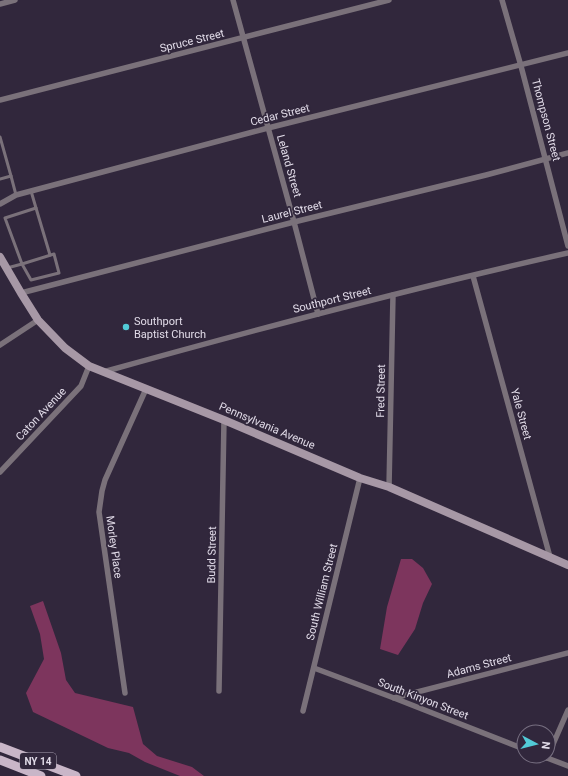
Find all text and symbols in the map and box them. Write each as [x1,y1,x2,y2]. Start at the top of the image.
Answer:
street label: Spruce Street [158,27,226,55]
street label: Thompson Street [529,78,563,163]
street label: Cedar Street [249,101,311,129]
street label: Leland Street [274,133,304,199]
street label: Laurel Street [260,198,324,226]
street label: Southport Street [291,284,373,316]
place label: Southport Baptist Church [134,315,206,341]
marker: Southport Baptist Church [121,322,131,332]
street label: Fred Street [374,364,388,418]
street label: Caton Avenue [13,385,69,443]
street label: Yale Street [508,387,534,441]
street label: Pennsylvania Avenue [217,400,317,452]
street label: Morley Place [103,515,125,579]
street label: Budd Street [205,526,219,584]
street label: South William Street [304,542,340,642]
street label: Adams Street [445,651,513,681]
street label: South Kinyon Street [376,676,471,722]
north arrow [516,724,556,764]
text: N [538,741,552,750]
road number: NY 14 [20,753,56,769]

